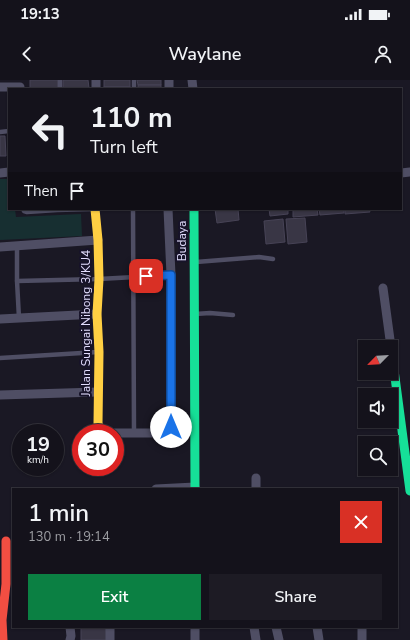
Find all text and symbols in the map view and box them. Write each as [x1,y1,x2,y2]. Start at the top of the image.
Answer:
text: 19:13 [20,4,60,24]
text: Waylane [168,42,242,66]
icon: back [16,43,38,65]
icon: person [372,43,394,65]
text: 110 m [90,99,173,137]
icon: left [24,104,76,156]
text: Turn left [90,135,158,159]
icon: arrive [66,180,88,202]
text: Then [24,181,58,201]
street label: Budaya [174,221,190,261]
street label: Jalan Sungai Nibong 3/KU4 [78,250,94,397]
pin [129,259,163,293]
icon: arrive [135,265,157,287]
north arrow [358,340,398,380]
map controls [358,340,398,476]
button: sound [358,388,398,428]
position arrow [150,406,192,448]
speed limit sign: 30 [72,424,124,476]
text: 19 [26,431,50,458]
button: search [358,436,398,476]
text: km/h [27,453,49,467]
text: 1 min [28,497,89,529]
button: close [340,501,382,543]
text: 130 m · 19:14 [28,528,110,546]
button: Exit [28,574,201,620]
button: Share [209,574,382,620]

